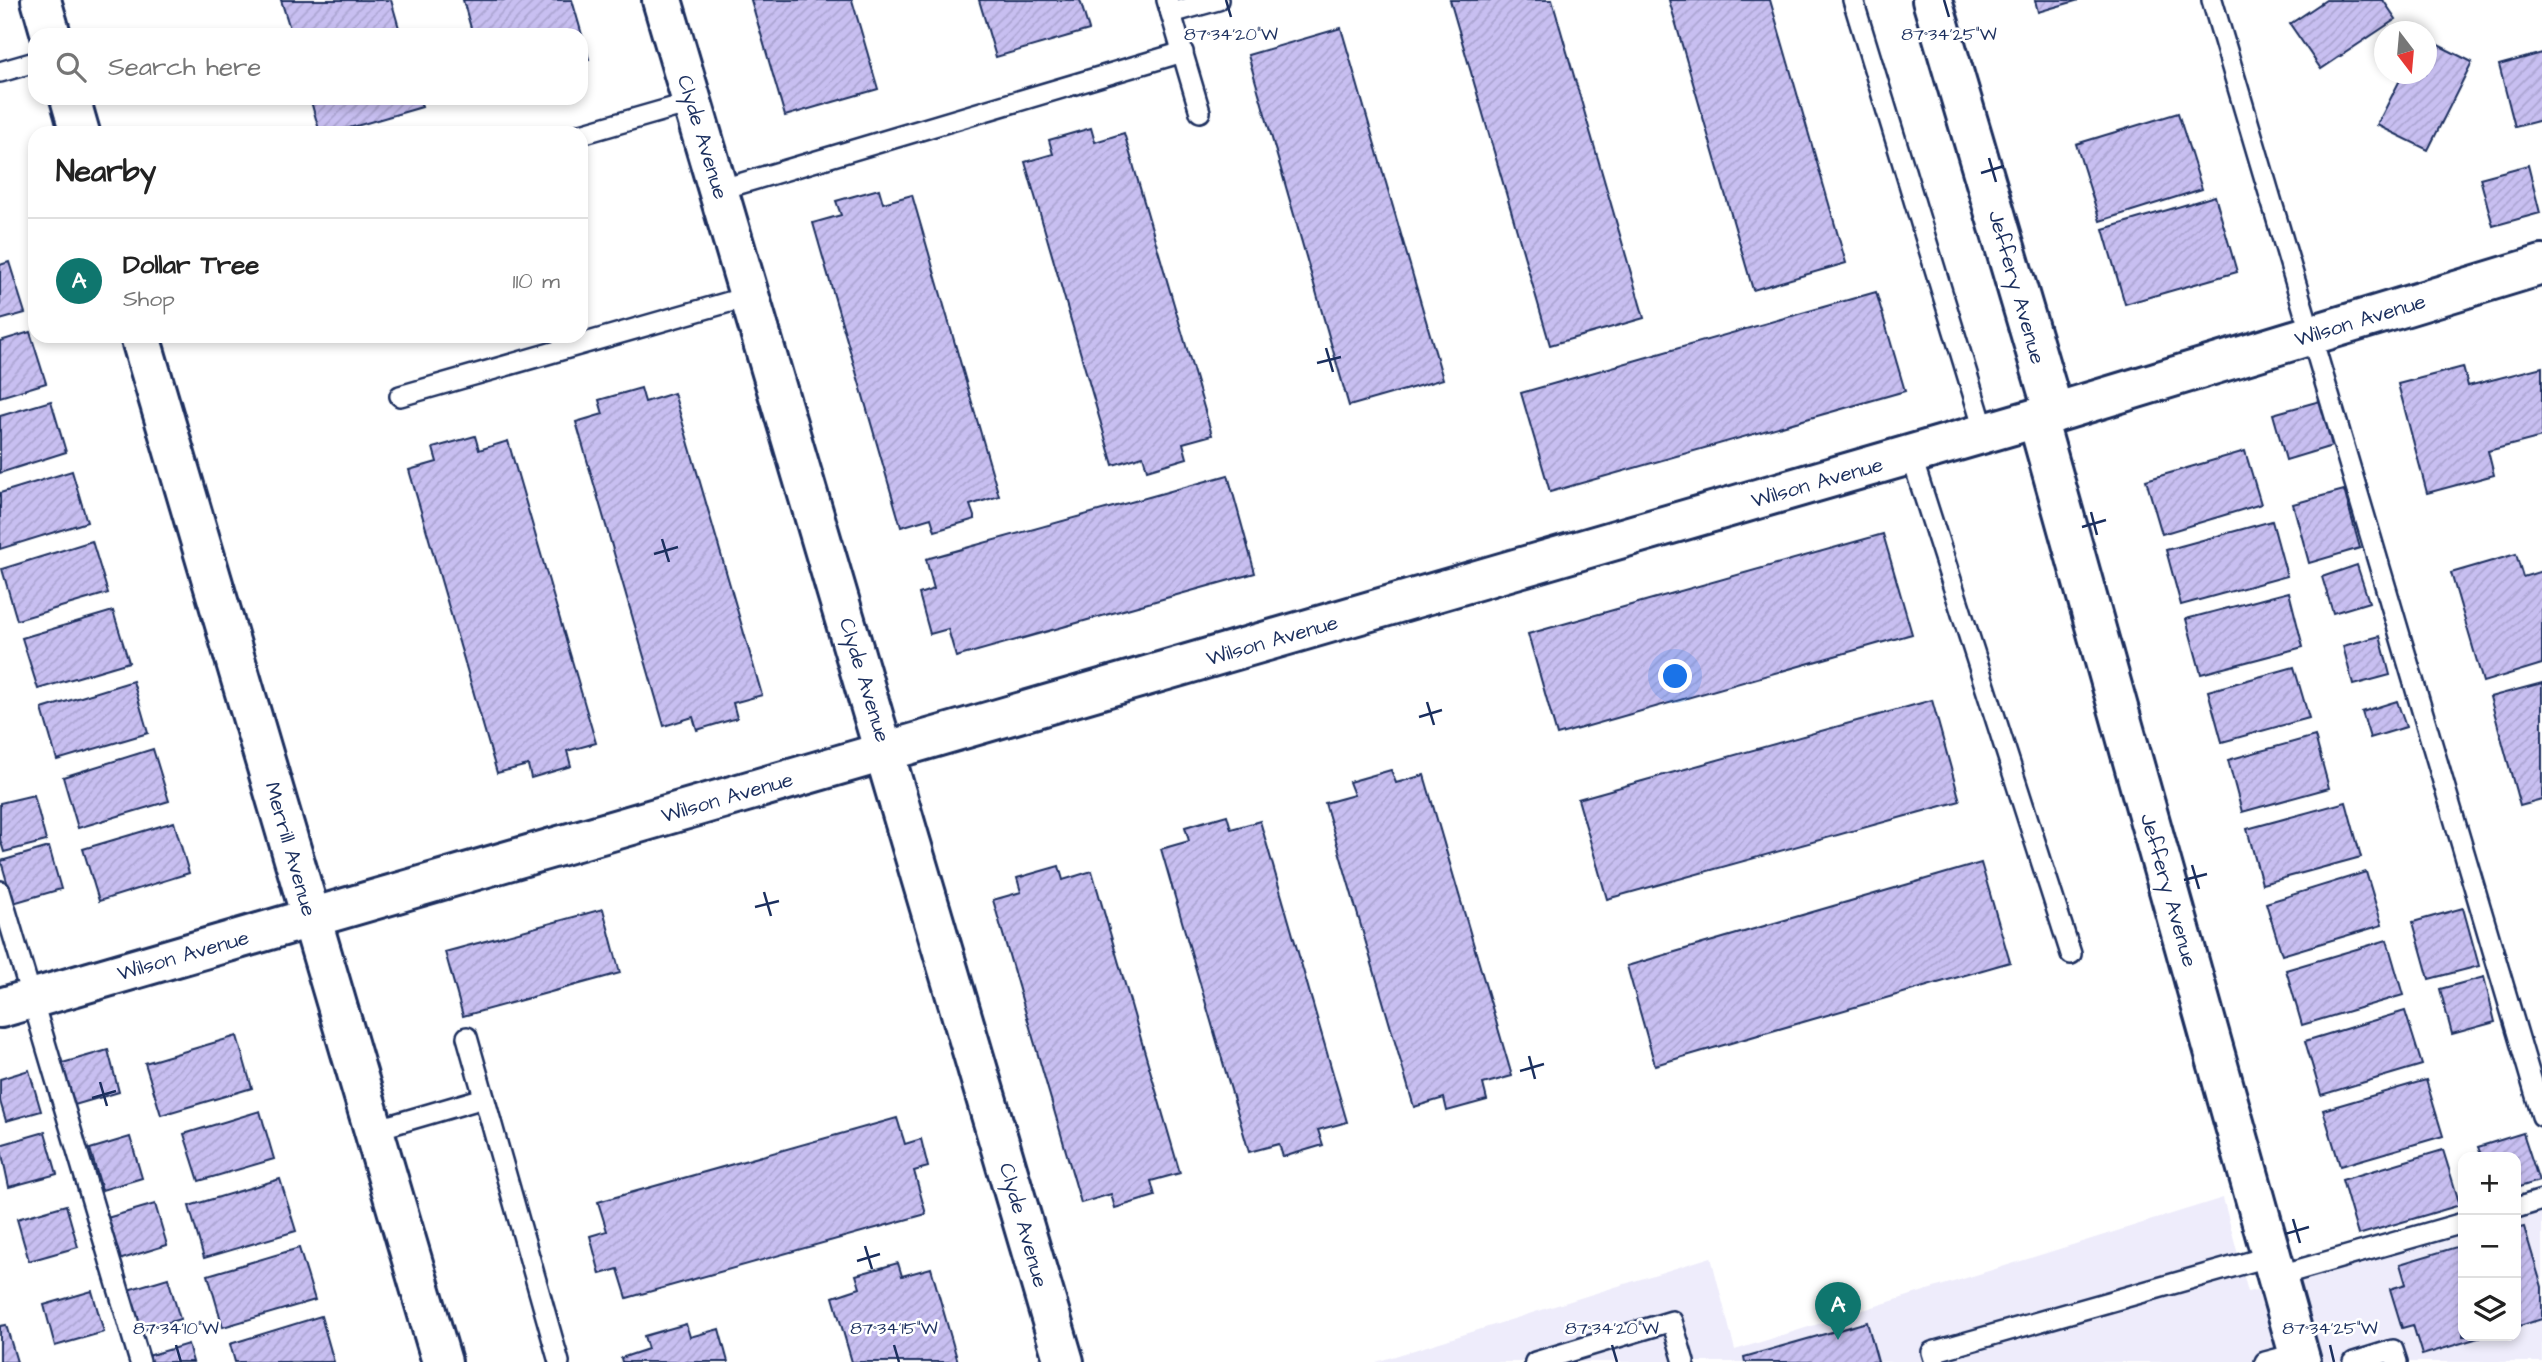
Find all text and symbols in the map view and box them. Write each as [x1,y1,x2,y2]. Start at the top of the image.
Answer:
north arrow [2374,21,2437,84]
text: 87°34'20"W [1184,22,1278,47]
text: 87°34'25"W [1901,22,1997,47]
search box [28,28,588,105]
icon: search [52,48,90,86]
text: Search here [108,49,261,85]
street label: Clyde Avenue [668,71,735,203]
text: Nearby [56,151,156,193]
street label: Jeffery Avenue [1979,207,2052,368]
text: Dollar Tree [123,247,259,283]
text: A [72,265,86,297]
text: 110 m [512,265,560,297]
text: Shop [123,283,175,315]
street label: Wilson Avenue [2291,287,2429,354]
street label: Wilson Avenue [1748,450,1886,515]
street label: Wilson Avenue [1203,608,1341,673]
street label: Clyde Avenue [830,614,897,746]
your location [1658,659,1692,693]
street label: Wilson Avenue [658,765,796,830]
street label: Merrill Avenue [258,779,324,920]
street label: Jeffery Avenue [2131,810,2204,971]
street label: Wilson Avenue [114,923,252,988]
map controls [2458,1152,2521,1341]
button: + [2458,1152,2521,1215]
street label: Clyde Avenue [990,1159,1055,1291]
button: − [2458,1215,2521,1278]
button: layers [2458,1278,2521,1341]
pin: A [1815,1282,1861,1340]
text: 87°34'10"W [133,1316,219,1341]
text: 87°34'15"W [850,1316,938,1341]
text: 87°34'20"W [1565,1316,1659,1341]
text: 87°34'25"W [2282,1316,2378,1341]

